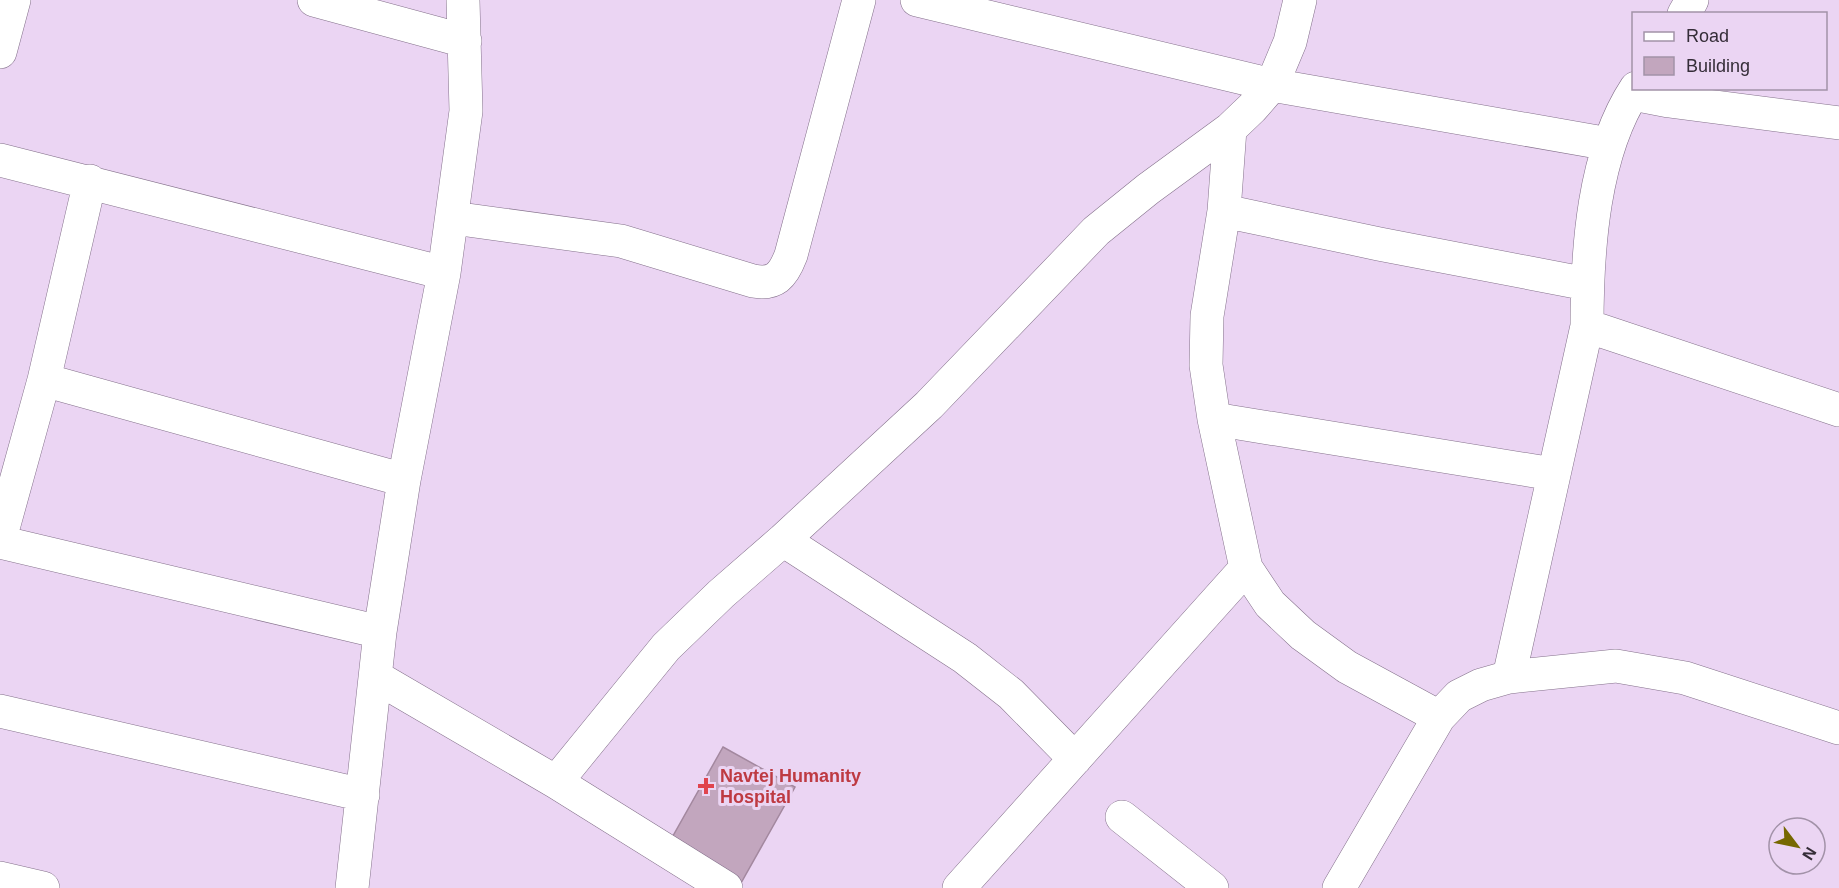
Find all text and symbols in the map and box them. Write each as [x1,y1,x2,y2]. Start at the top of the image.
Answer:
legend [1632,12,1827,90]
text: Road [1686,26,1729,46]
text: Building [1686,56,1750,76]
place label: Navtej Humanity Hospital [720,766,861,807]
marker: Navtej Humanity Hospital [697,777,715,795]
north arrow [1767,816,1827,876]
text: N [1799,844,1820,863]

